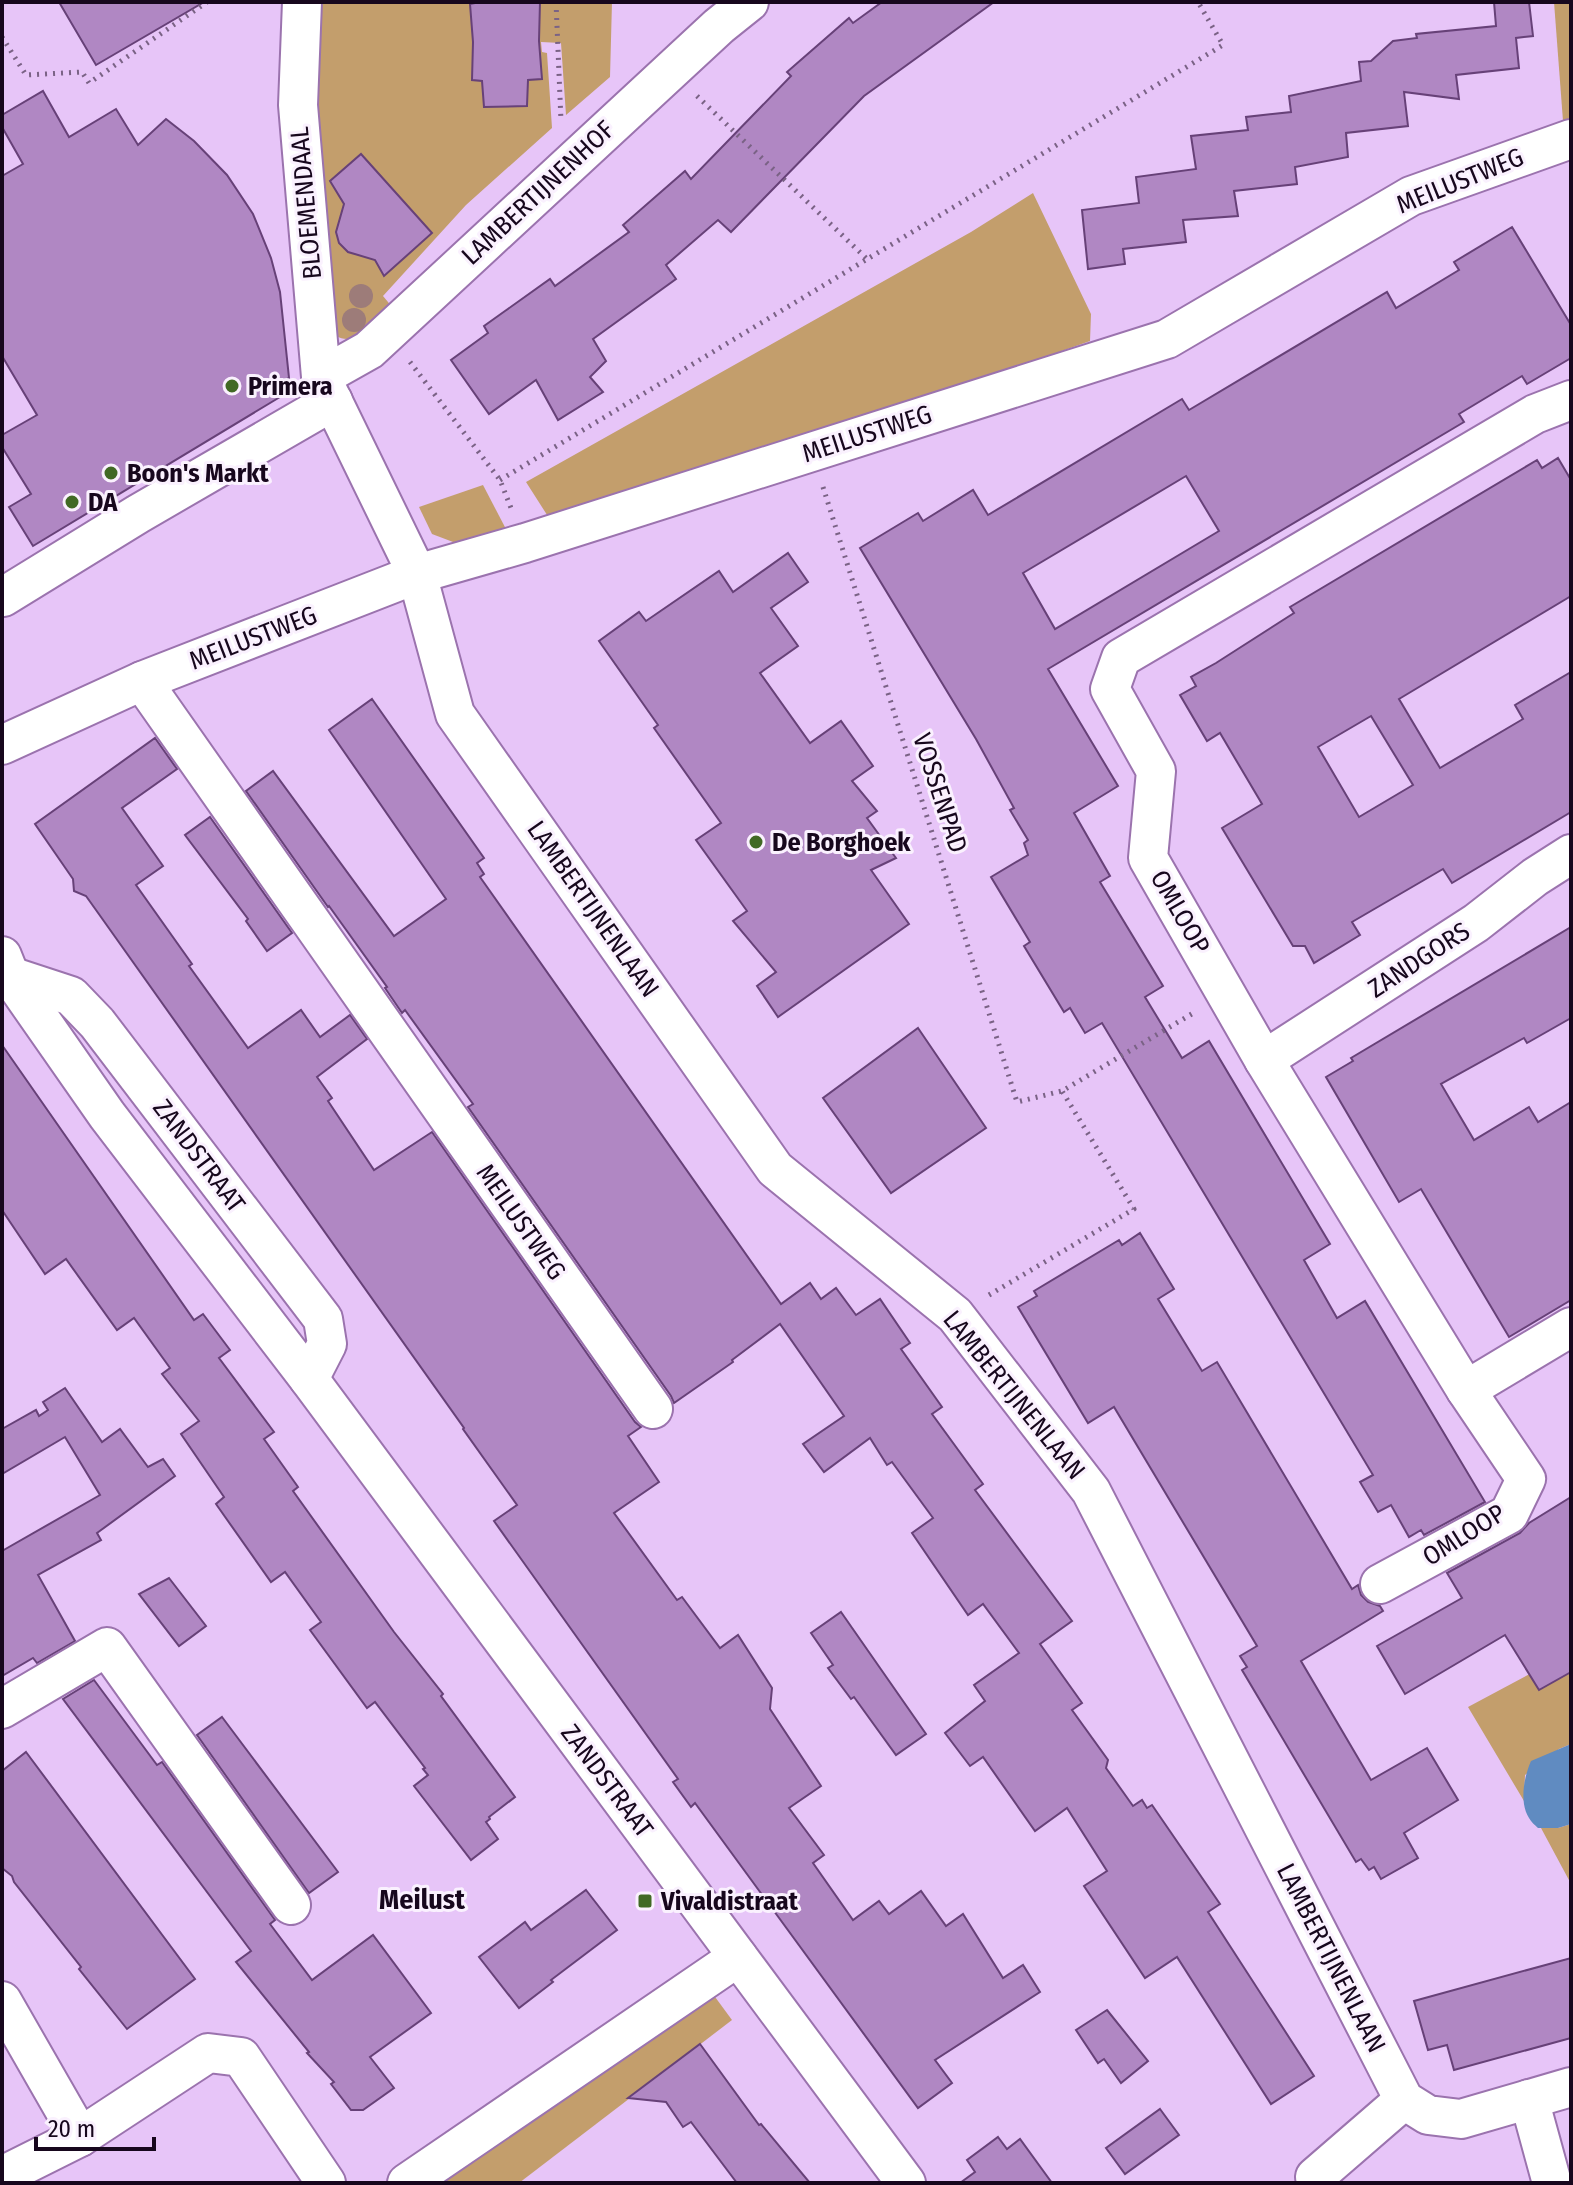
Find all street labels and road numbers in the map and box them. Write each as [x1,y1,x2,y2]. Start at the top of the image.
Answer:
street label: LAMBERTIJNENHOF [455,115,621,271]
street label: BLOEMENDAAL [284,125,328,281]
street label: MEILUSTWEG [1392,141,1528,221]
street label: MEILUSTWEG [798,399,936,469]
street label: MEILUSTWEG [185,599,321,677]
street label: VOSSENPAD [906,729,974,857]
street label: LAMBERTIJNENLAAN [521,815,665,1003]
street label: OMLOOP [1144,865,1216,959]
street label: ZANDGORS [1362,916,1476,1004]
street label: ZANDSTRAAT [146,1093,252,1219]
street label: MEILUSTWEG [470,1158,572,1286]
street label: LAMBERTIJNENLAAN [936,1304,1092,1486]
street label: OMLOOP [1417,1498,1511,1572]
street label: ZANDSTRAAT [554,1718,660,1844]
street label: LAMBERTIJNENLAAN [1270,1858,1392,2058]

